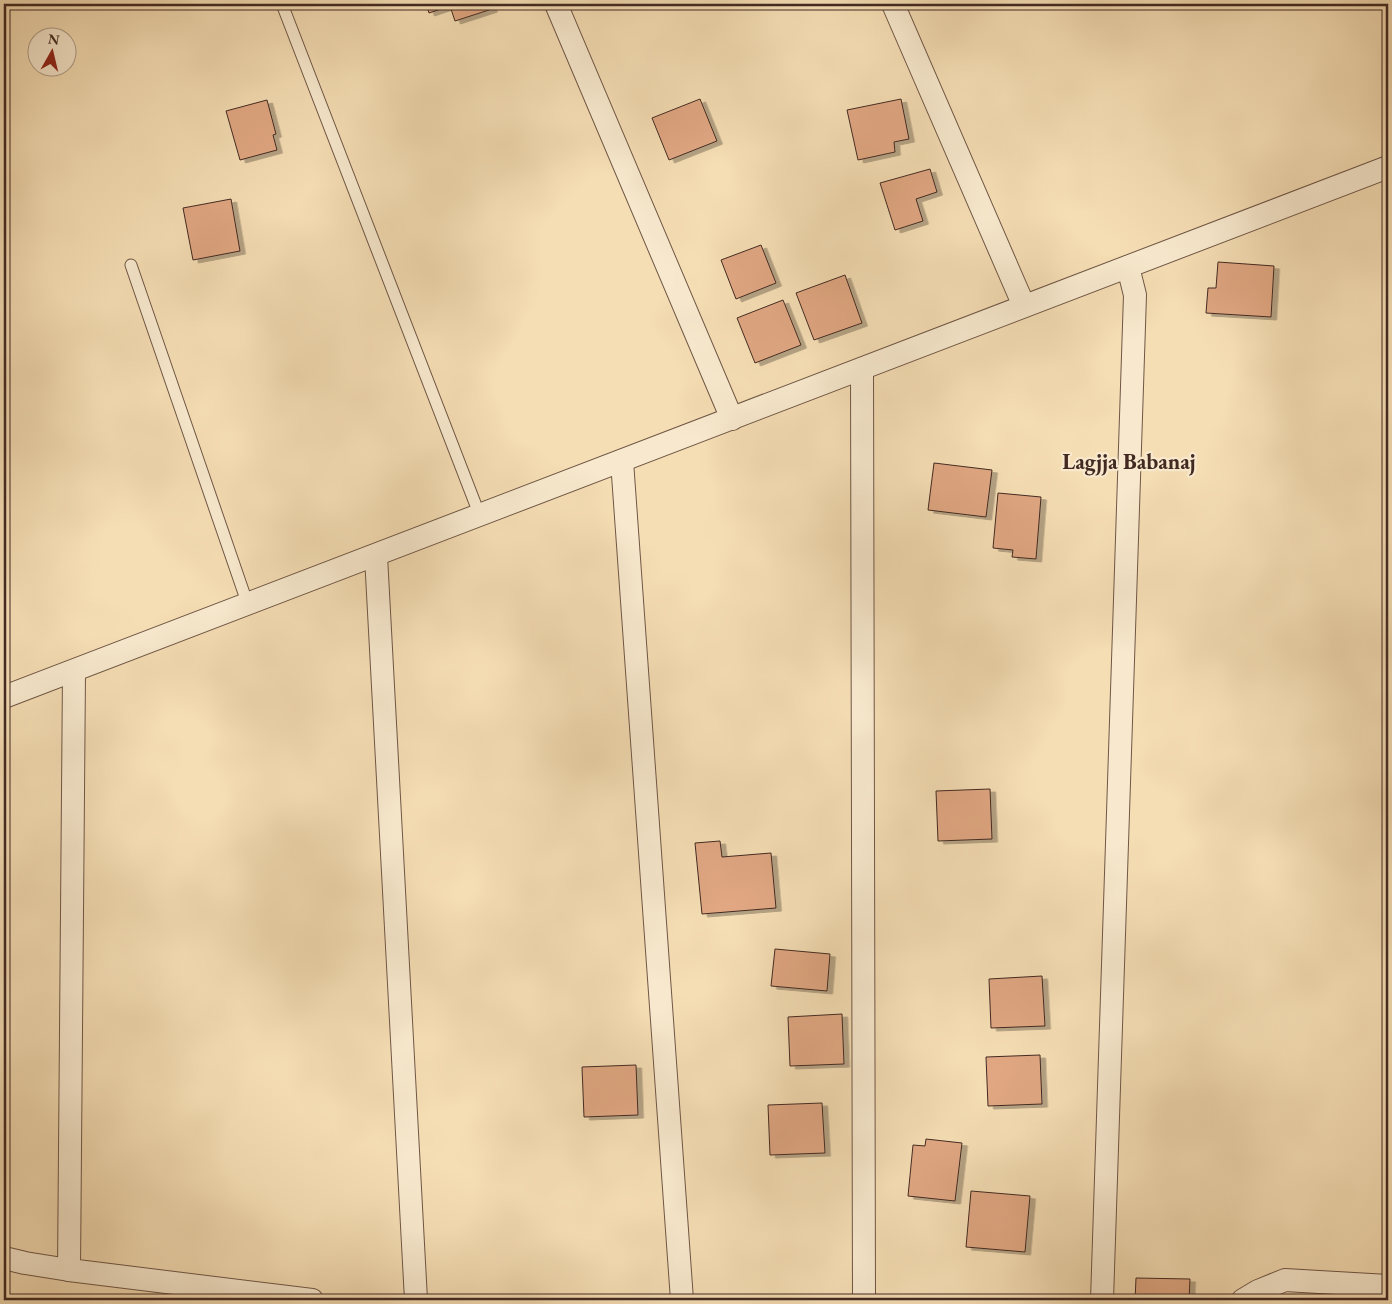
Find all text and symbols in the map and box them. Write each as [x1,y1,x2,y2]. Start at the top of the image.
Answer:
north arrow [28,28,78,78]
text: N [47,29,61,49]
district label: Lagjja Babanaj [1062,447,1196,476]

